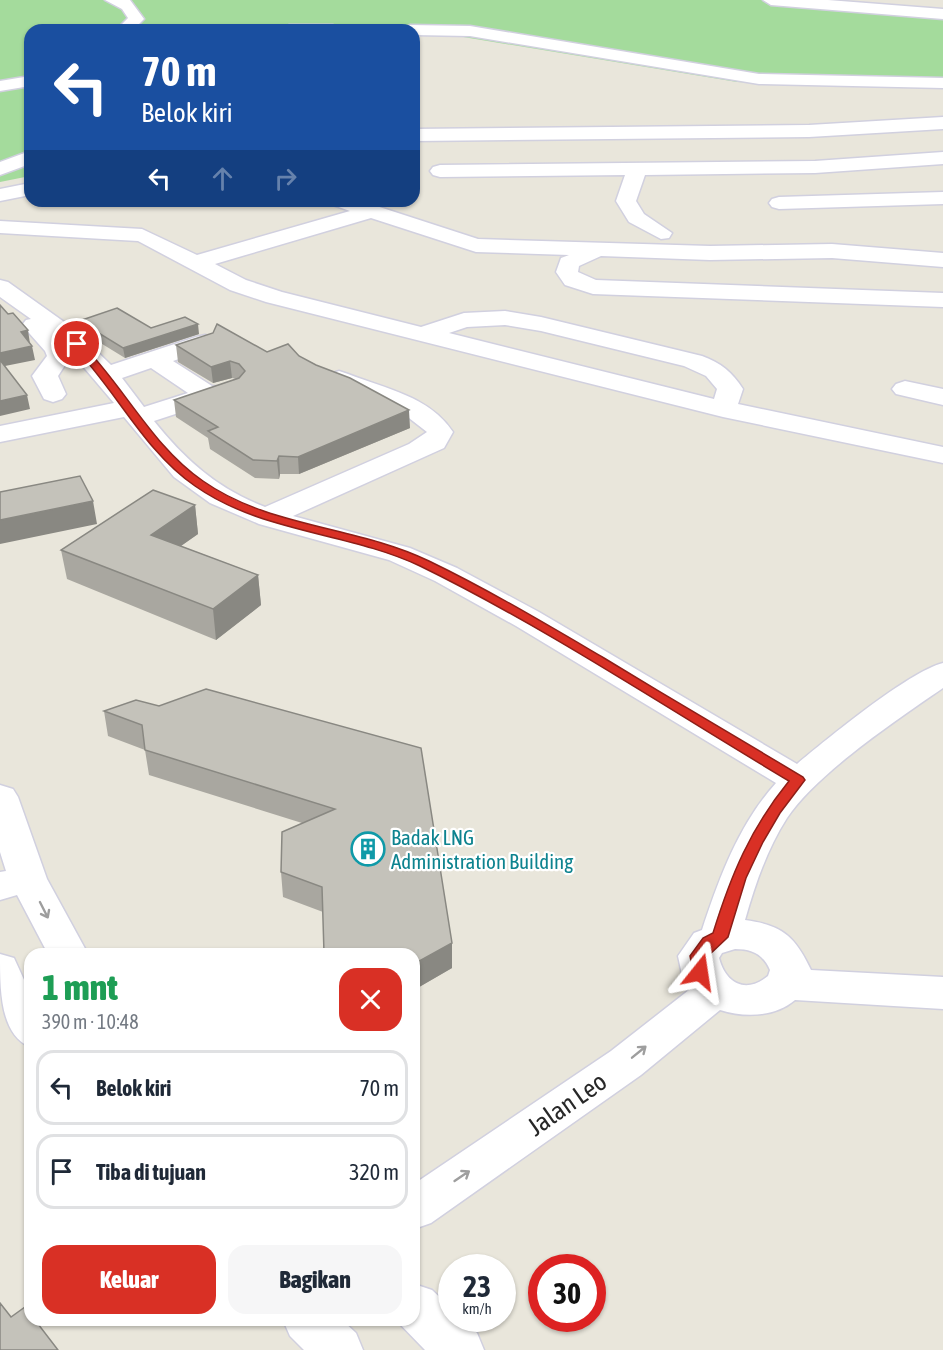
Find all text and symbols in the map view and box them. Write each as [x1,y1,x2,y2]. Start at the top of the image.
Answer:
text: 70 m [141,47,216,95]
icon: left [42,48,120,126]
text: Belok kiri [141,97,233,128]
icon: left [143,162,176,195]
icon: ahead [206,162,239,195]
icon: right [269,162,302,195]
pin [51,318,102,369]
icon: arrive [60,327,93,360]
place label: Badak LNG Administration Building [391,825,573,873]
building icon: Badak LNG Administration Building [350,831,386,867]
one-way arrow [38,901,50,918]
position arrow [668,940,732,1004]
text: 1 mnt [42,966,118,1008]
button: close [339,968,402,1031]
text: 390 m · 10:48 [42,1010,139,1033]
one-way arrow [631,1046,647,1059]
street label: Jalan Leo [522,1066,612,1142]
icon: left [45,1071,78,1104]
text: Belok kiri [96,1075,171,1101]
text: 70 m [359,1075,399,1101]
icon: arrive [45,1155,78,1188]
text: Tiba di tujuan [96,1159,206,1185]
text: 320 m [349,1159,399,1185]
one-way arrow [454,1170,470,1182]
button: Keluar [42,1245,216,1314]
button: Bagikan [228,1245,402,1314]
speed limit sign: 30 [528,1254,606,1332]
text: 23 [463,1269,491,1303]
text: km/h [462,1300,492,1317]

